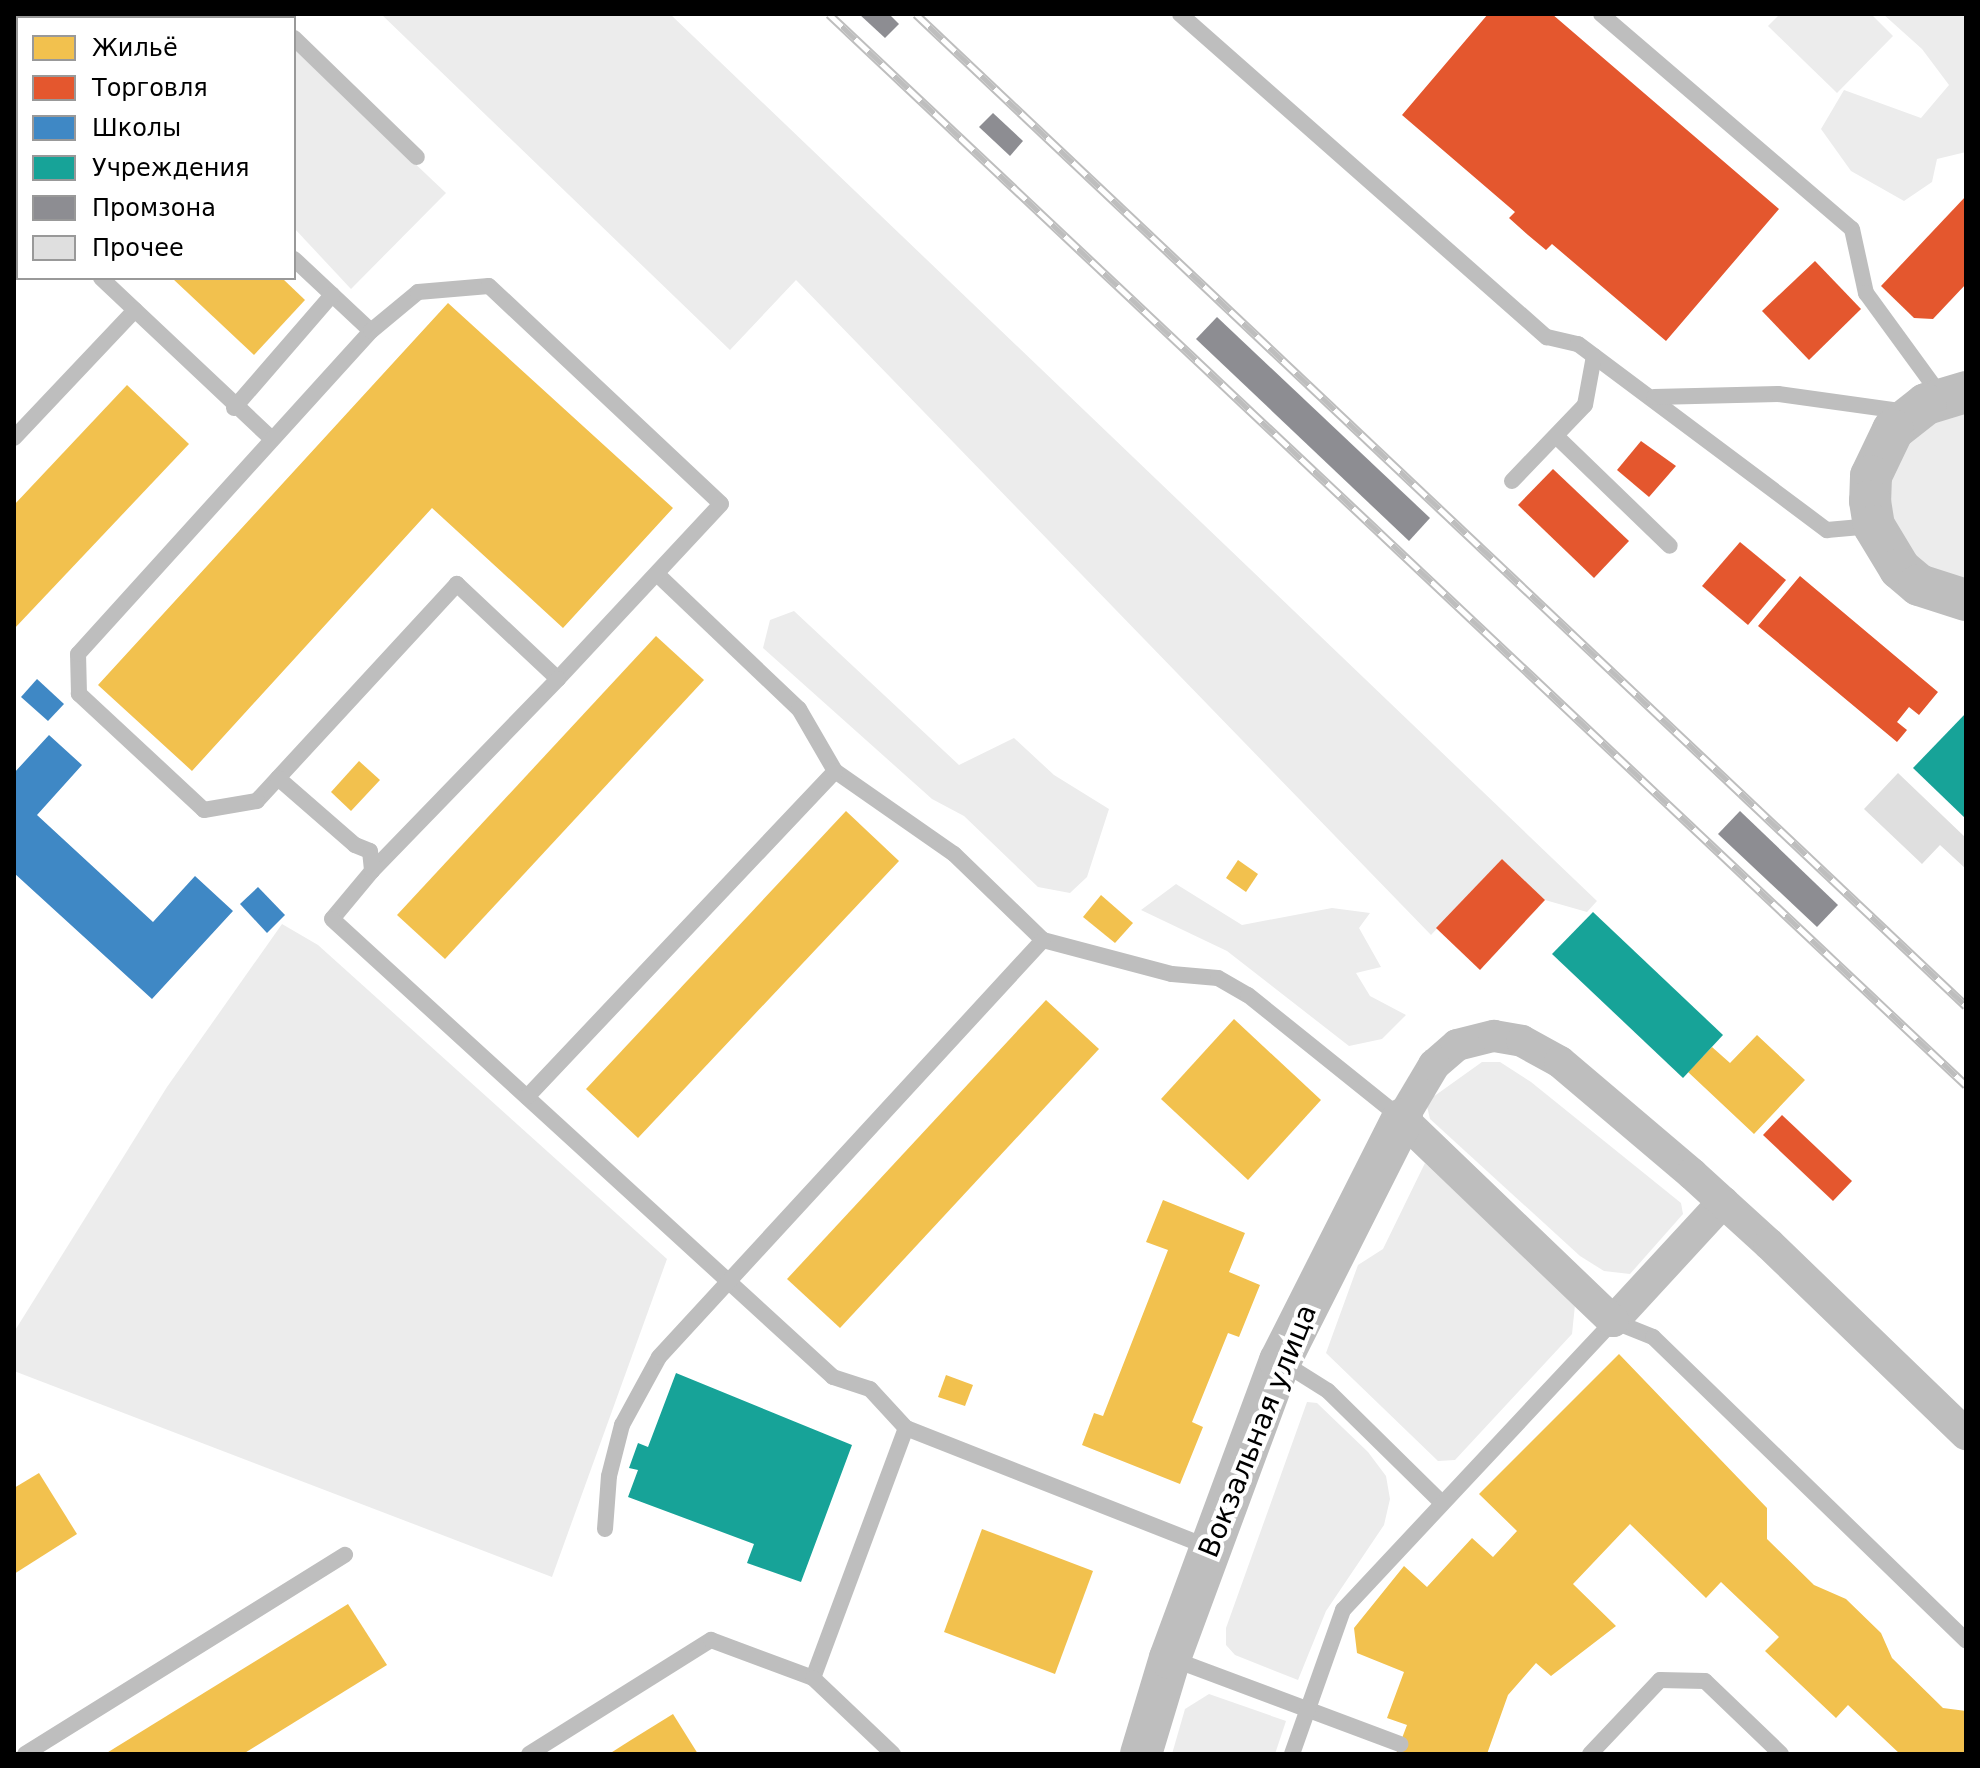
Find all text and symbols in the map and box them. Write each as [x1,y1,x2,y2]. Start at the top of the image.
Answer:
legend [16,16,296,280]
text: Жильё [92,34,178,62]
text: Торговля [92,74,208,102]
text: Школы [92,114,181,142]
text: Учреждения [92,154,250,182]
text: Промзона [92,194,216,222]
text: Прочее [92,234,184,262]
street label: Вокзальная улица [1192,1300,1324,1562]

